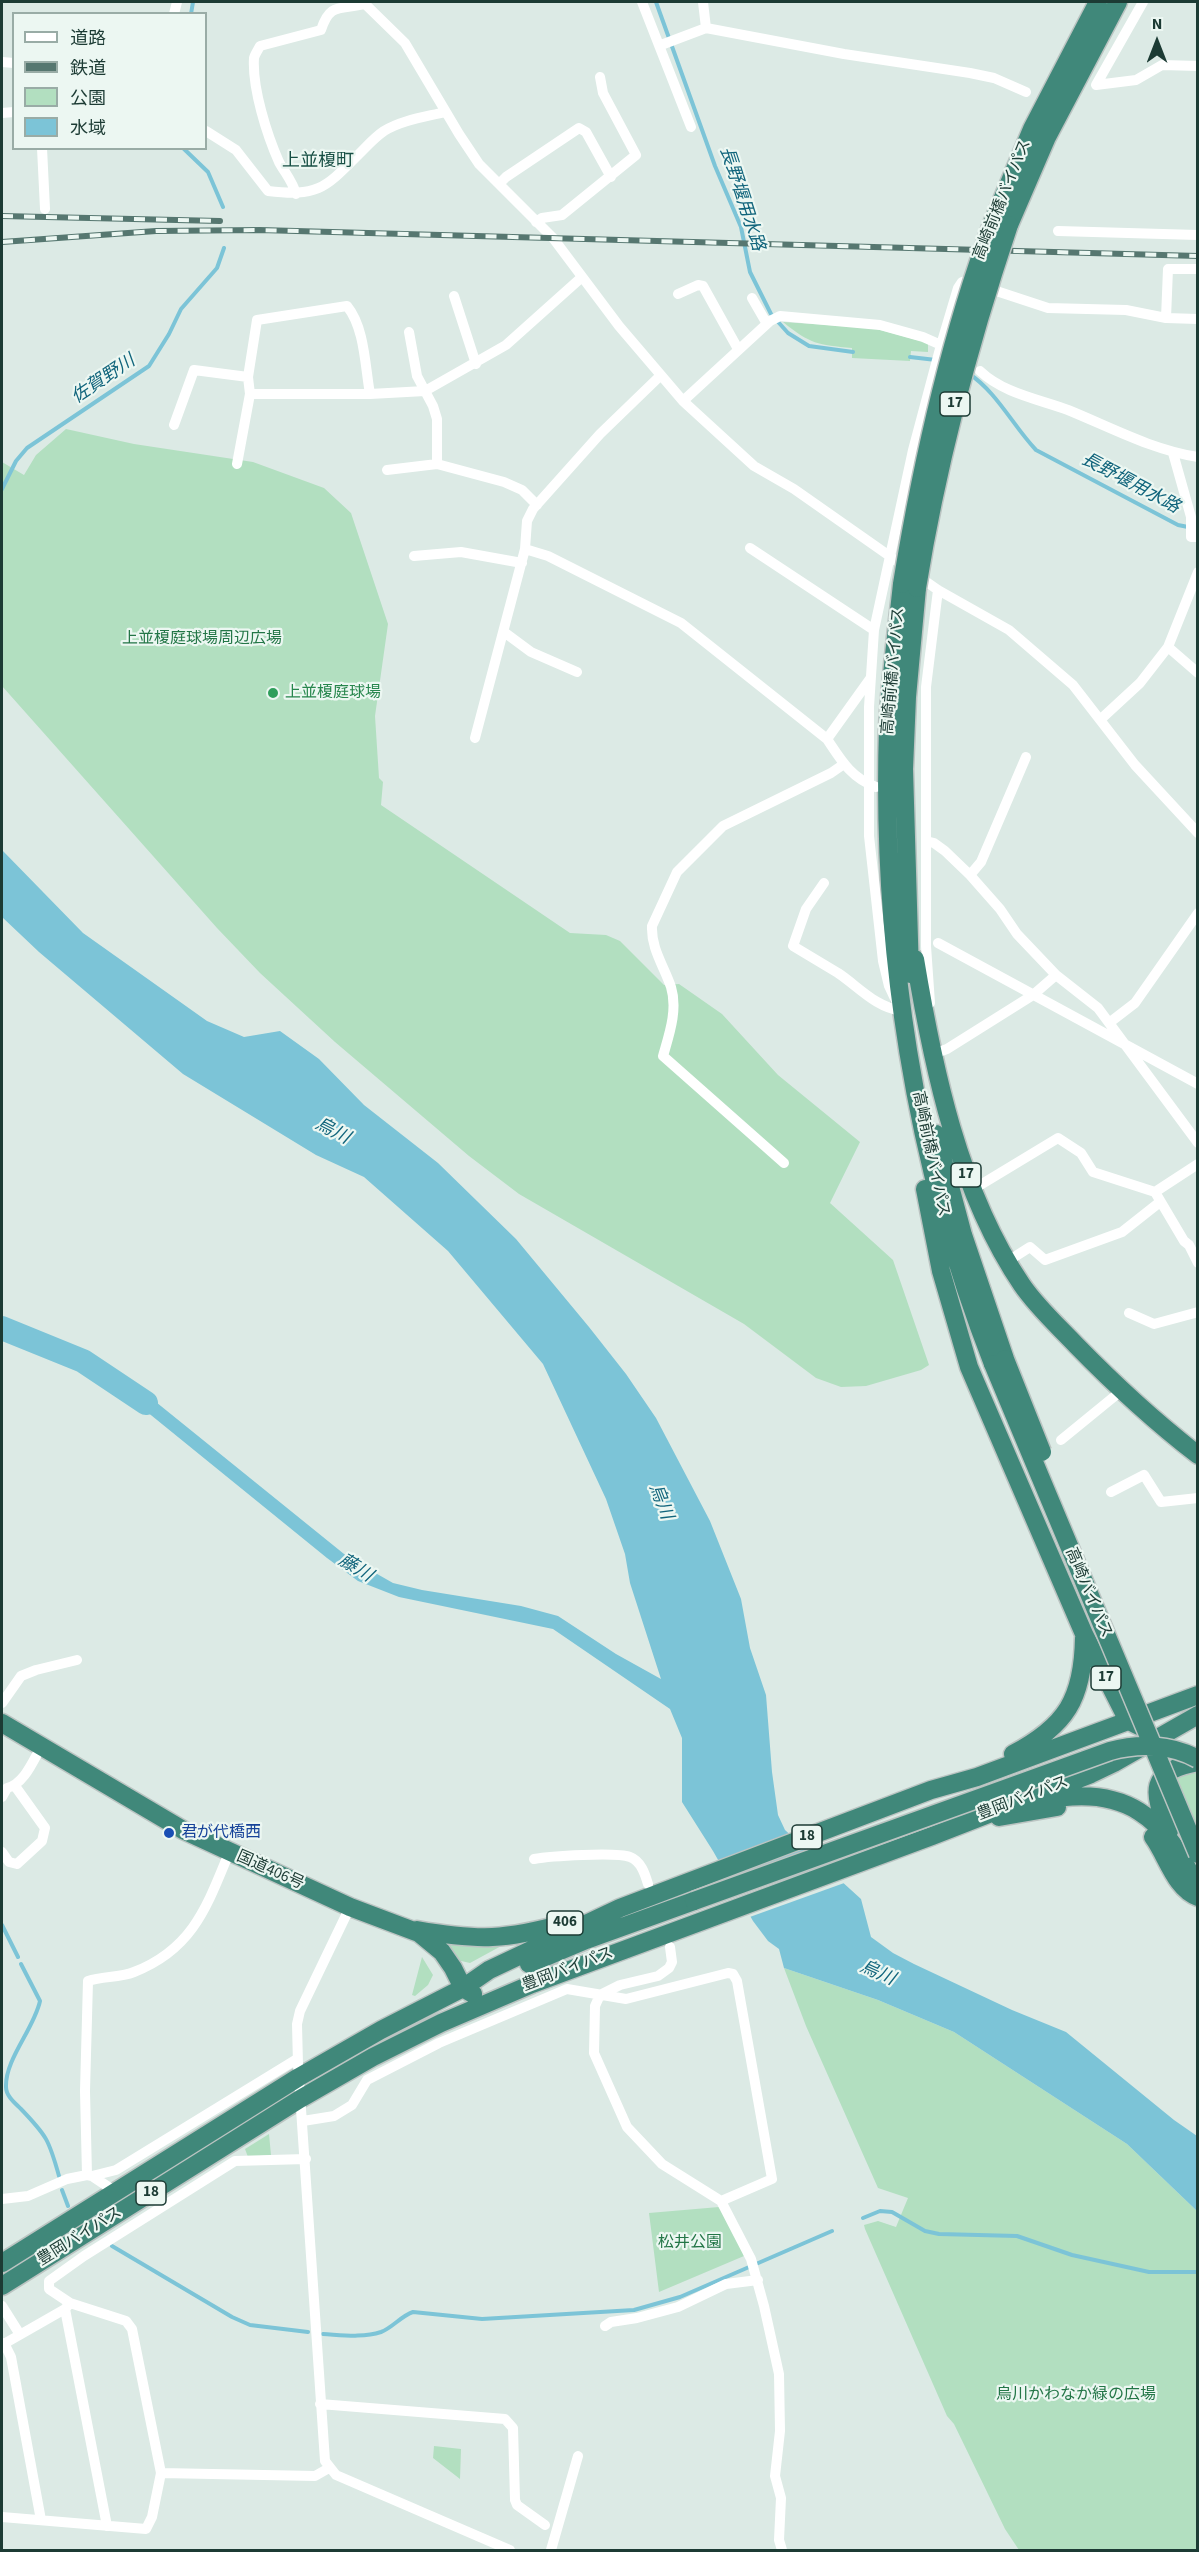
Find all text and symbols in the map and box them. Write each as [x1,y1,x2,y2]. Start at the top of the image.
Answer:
legend [12,12,207,150]
north arrow [1127,12,1187,72]
text: N [1152,13,1162,35]
text: 道路 [70,26,106,51]
text: 鉄道 [70,56,106,81]
text: 公園 [70,86,106,111]
text: 水域 [70,116,106,141]
street label: 高崎前橋バイパス [970,137,1036,263]
water label: 長野堰用水路 [714,144,768,254]
district label: 上並榎町 [282,151,354,173]
water label: 佐賀野川 [68,351,140,409]
road number: 17 [940,392,970,416]
water label: 長野堰用水路 [1077,449,1183,519]
street label: 高崎前橋バイパス [879,606,909,736]
park label: 上並榎庭球場周辺広場 [122,629,282,649]
place label: 上並榎庭球場 [285,683,381,703]
marker: 上並榎庭球場 [266,686,280,700]
street label: 高崎前橋バイパス [907,1089,953,1219]
water label: 烏川 [311,1114,353,1150]
road number: 17 [951,1163,981,1187]
water label: 烏川 [643,1481,677,1523]
street label: 高崎バイパス [1060,1545,1116,1641]
water label: 藤川 [334,1550,376,1588]
road number: 17 [1091,1666,1121,1690]
street label: 豊岡バイパス [975,1773,1071,1825]
place label: 君が代橋西 [181,1823,261,1843]
road number: 18 [792,1825,822,1849]
marker: 君が代橋西 [162,1826,176,1840]
street label: 国道406号 [233,1848,307,1894]
road number: 406 [547,1911,583,1935]
street label: 豊岡バイパス [520,1944,616,1996]
water label: 烏川 [856,1957,898,1991]
road number: 18 [136,2181,166,2205]
street label: 豊岡バイパス [34,2203,126,2271]
park label: 松井公園 [658,2233,722,2253]
park label: 烏川かわなか緑の広場 [996,2385,1156,2405]

